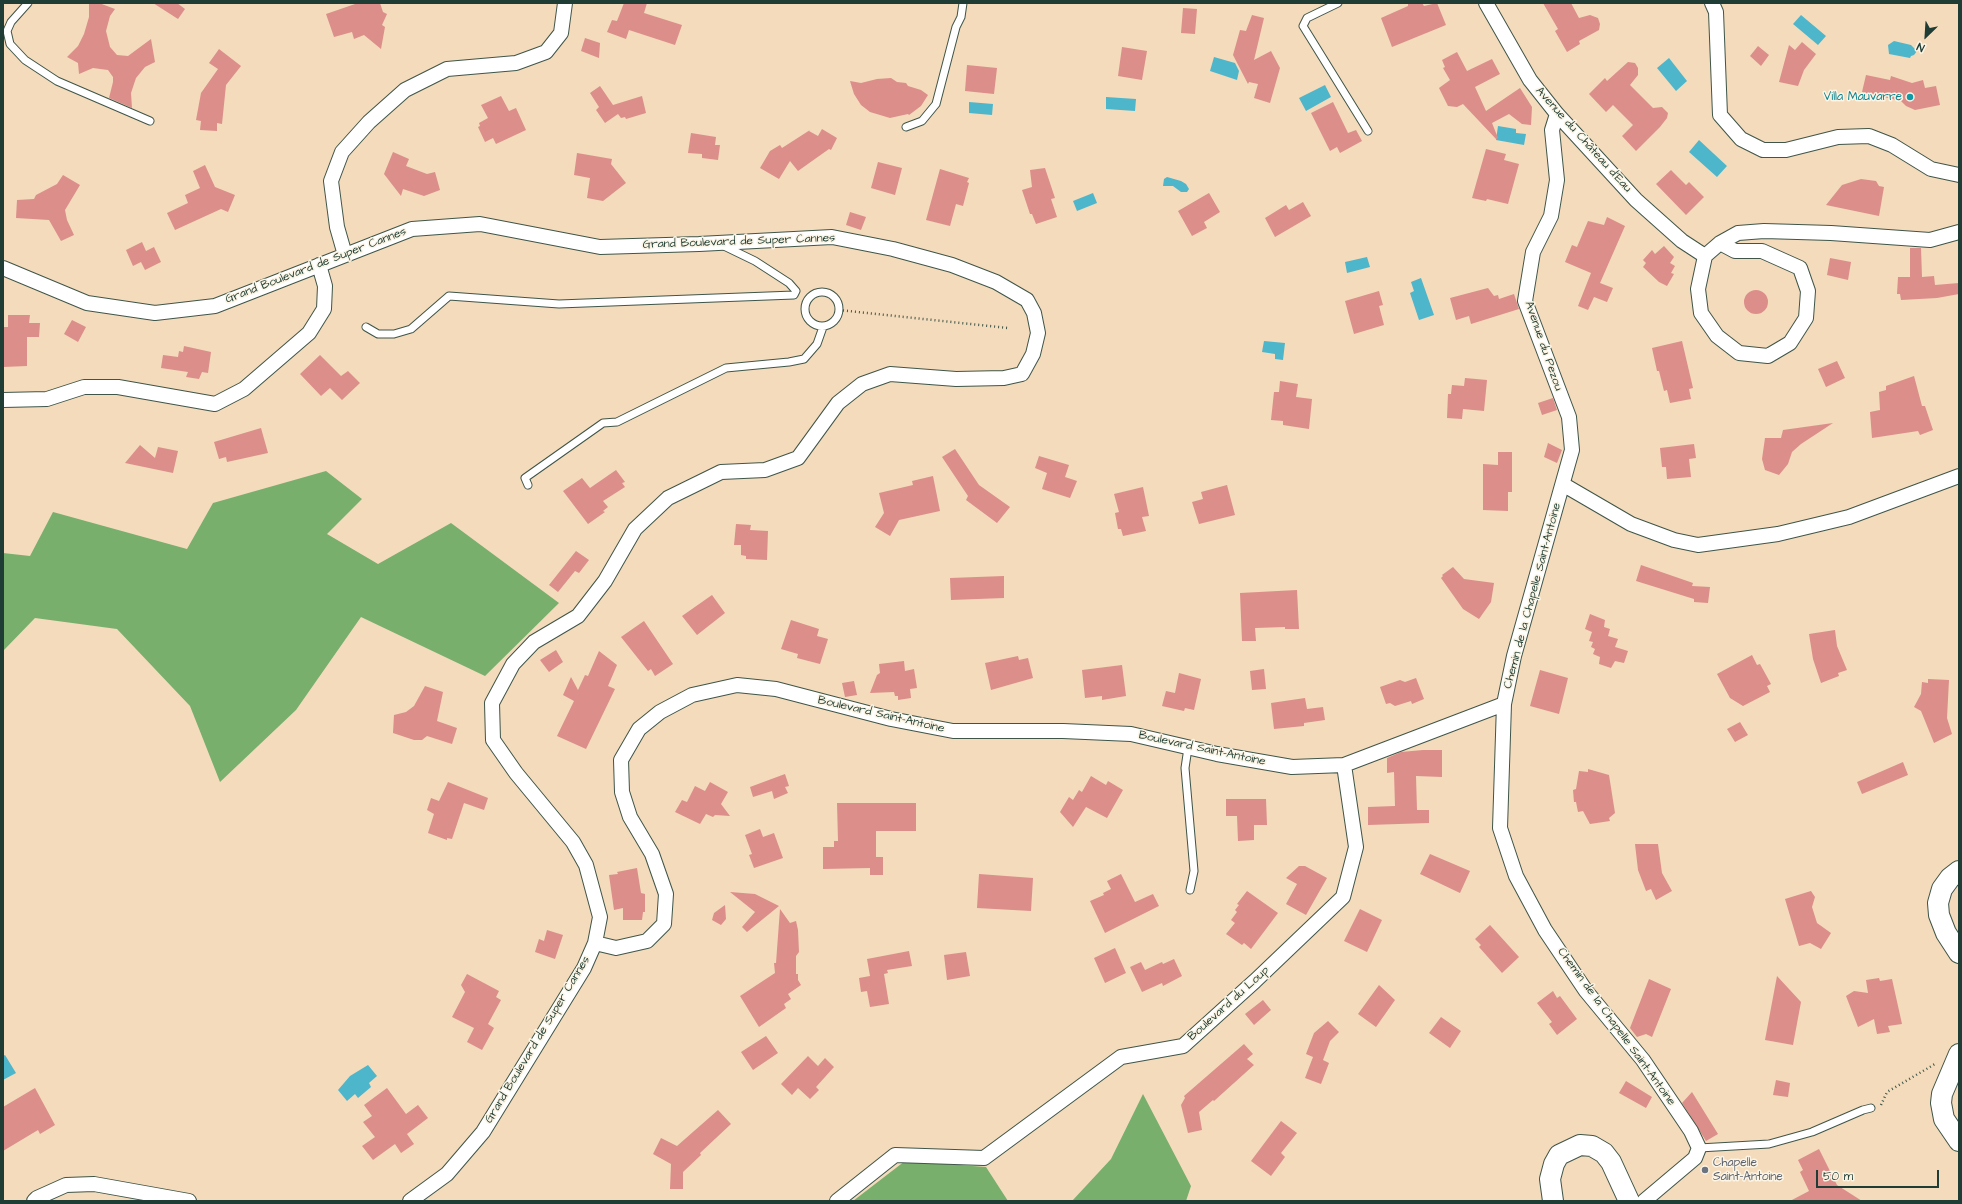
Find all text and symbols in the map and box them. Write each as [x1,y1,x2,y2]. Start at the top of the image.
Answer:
north arrow [1906,16,1946,56]
text: N [1914,39,1927,56]
street label: Avenue du Château d'Eau [1532,84,1634,196]
place label: Villa Mauvarre [1824,90,1902,104]
marker: Villa Mauvarre [1905,92,1915,102]
street label: Grand Boulevard de Super Cannes [224,225,408,307]
street label: Grand Boulevard de Super Cannes [642,231,836,253]
street label: Avenue du Pezou [1521,299,1565,393]
street label: Chemin de la Chapelle Saint-Antoine [1501,502,1565,690]
street label: Boulevard Saint-Antoine [816,693,946,737]
street label: Boulevard Saint-Antoine [1137,728,1267,770]
street label: Chemin de la Chapelle Saint-Antoine [1554,945,1678,1109]
street label: Grand Boulevard de Super Cannes [482,954,594,1126]
street label: Boulevard du Loup [1185,964,1273,1044]
place label: Chapelle Saint-Antoine [1713,1156,1783,1184]
scale bar [1818,1162,1941,1188]
marker: Chapelle Saint-Antoine [1700,1165,1710,1175]
text: 50 m [1823,1168,1853,1185]

